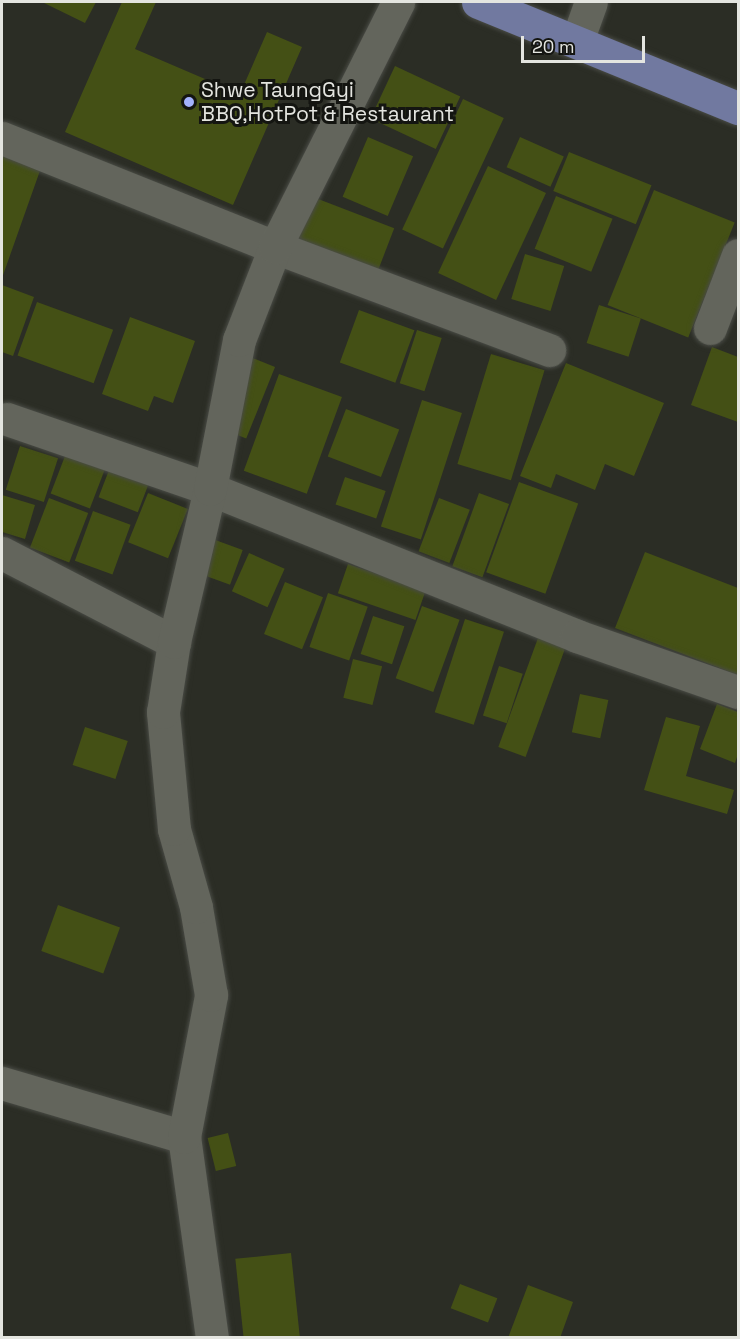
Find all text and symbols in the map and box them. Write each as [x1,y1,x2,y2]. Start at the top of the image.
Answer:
scale bar [524,24,648,62]
text: 20 m [532,35,575,58]
place label: Shwe TaungGyi BBQ,HotPot & Restaurant [201,77,454,127]
marker: Shwe TaungGyi BBQ,HotPot & Restaurant [182,95,196,109]

